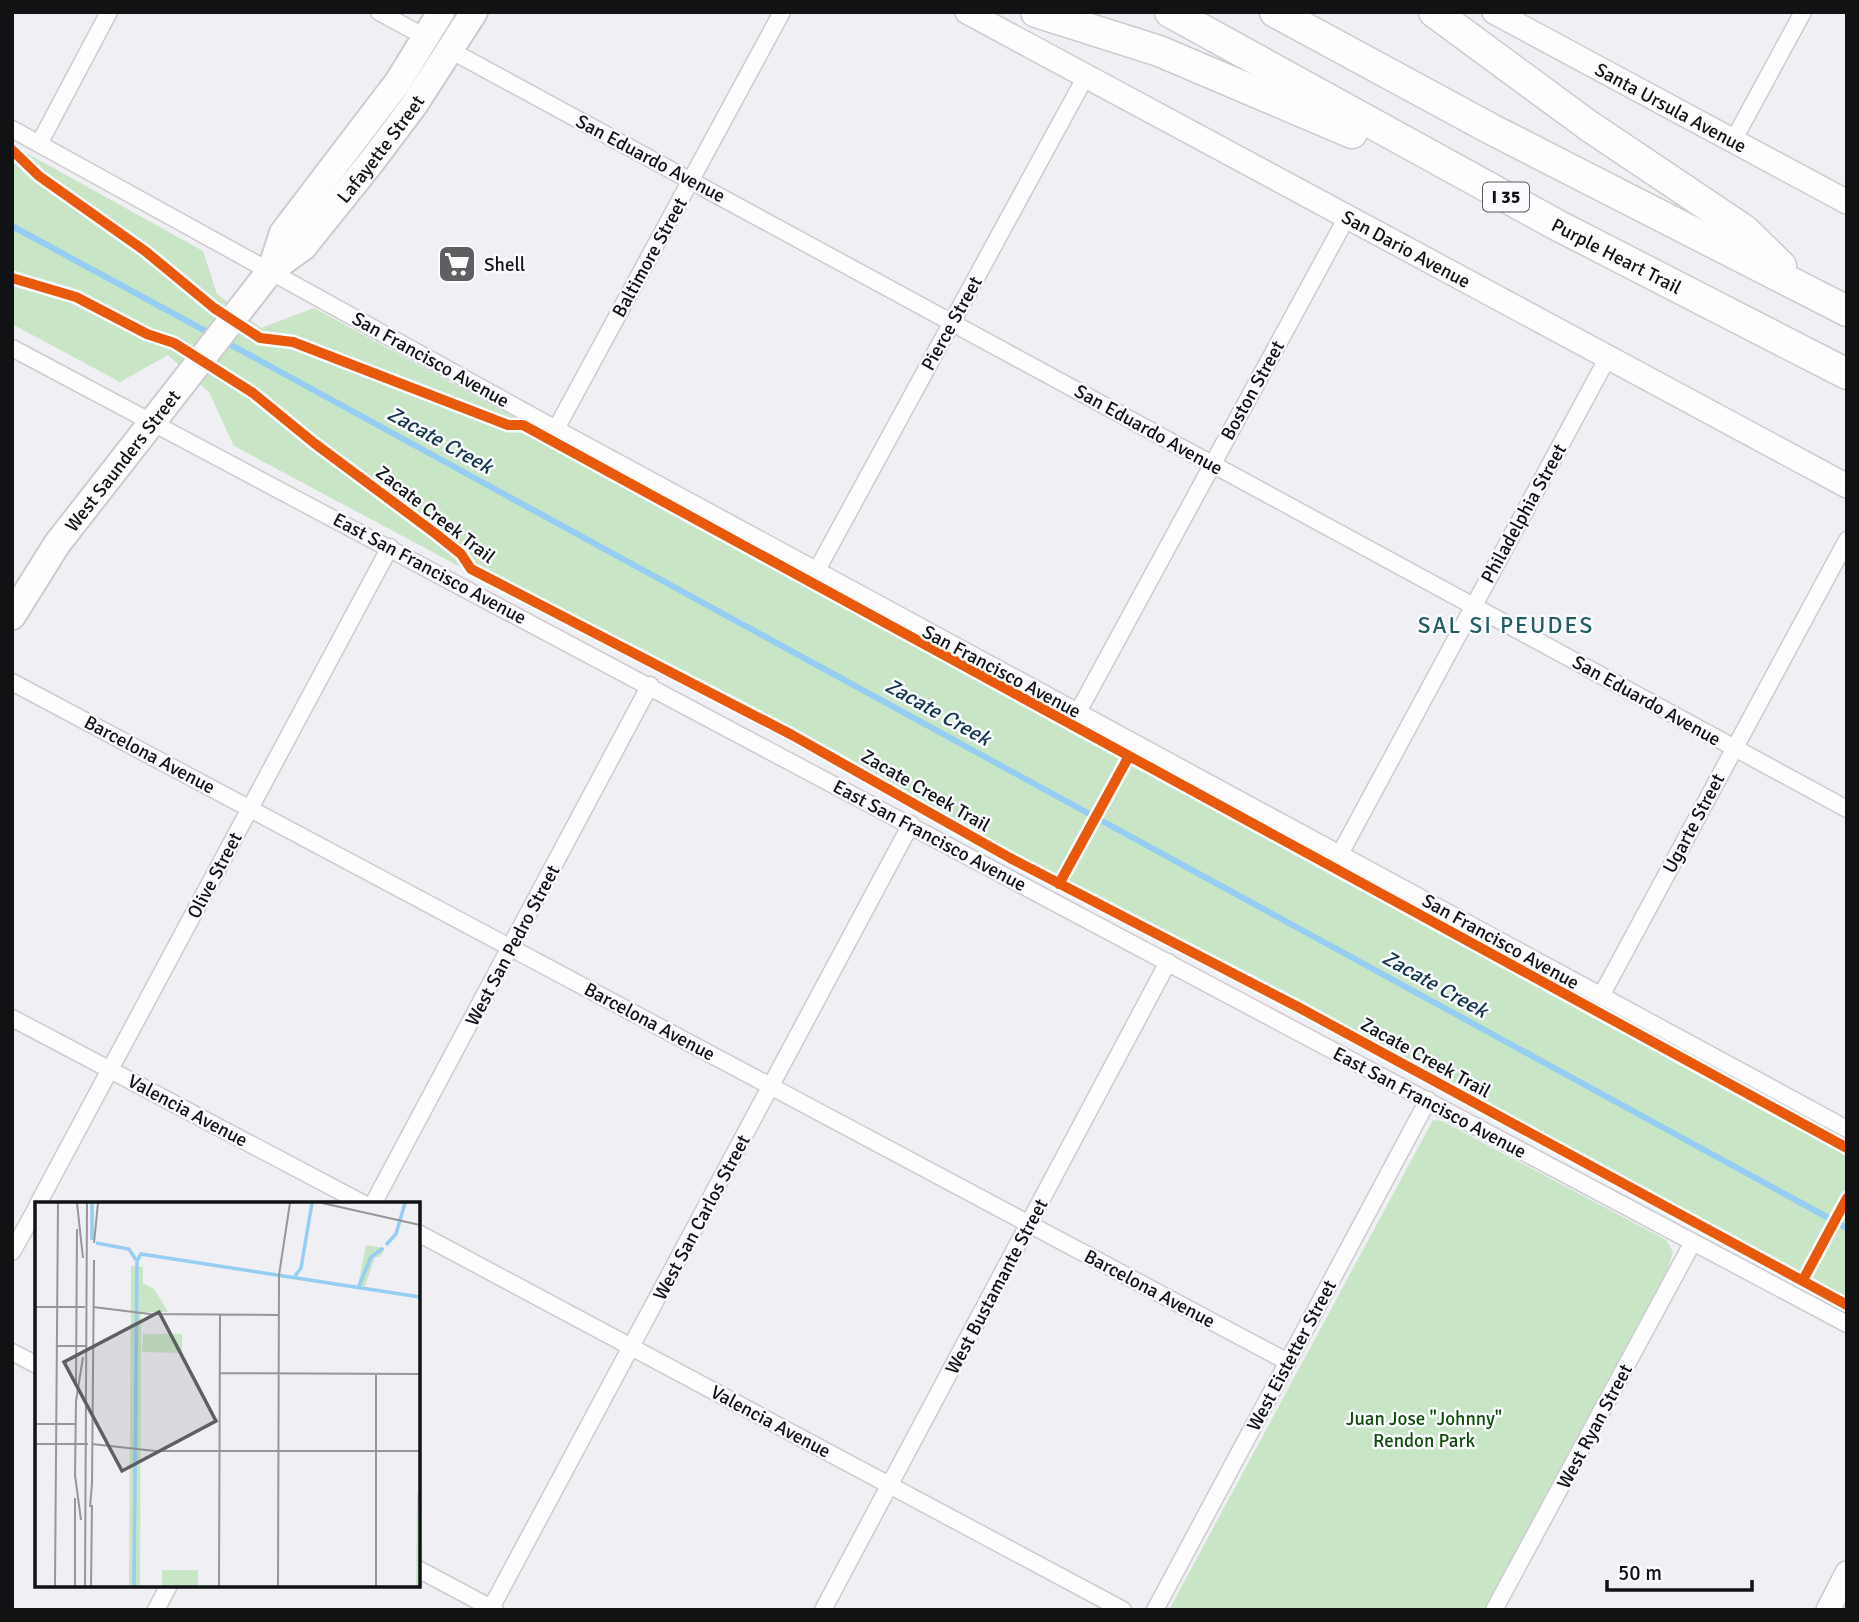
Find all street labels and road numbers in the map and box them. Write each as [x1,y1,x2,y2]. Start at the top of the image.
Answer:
street label: Santa Ursula Avenue [1591,58,1750,159]
street label: Lafayette Street [332,91,430,208]
street label: San Eduardo Avenue [572,109,729,208]
road number: I 35 [1483,182,1529,212]
street label: Baltimore Street [607,193,693,322]
street label: San Dario Avenue [1337,205,1474,294]
street label: Purple Heart Trail [1547,213,1685,300]
street label: Pierce Street [916,272,988,375]
street label: San Francisco Avenue [348,307,513,413]
street label: Boston Street [1216,336,1290,444]
street label: San Eduardo Avenue [1070,379,1227,481]
street label: West Saunders Street [60,385,186,537]
street label: Philadelphia Street [1476,439,1572,587]
street label: Zacate Creek Trail [371,461,500,569]
street label: East San Francisco Avenue [329,508,530,630]
street label: San Francisco Avenue [918,620,1085,724]
street label: San Eduardo Avenue [1568,650,1725,752]
street label: Barcelona Avenue [80,710,219,800]
street label: Zacate Creek Trail [857,744,994,838]
street label: Ugarte Street [1658,769,1730,877]
street label: East San Francisco Avenue [829,775,1030,897]
street label: Olive Street [182,828,248,923]
street label: West San Pedro Street [460,861,566,1030]
street label: San Francisco Avenue [1418,889,1583,995]
street label: Barcelona Avenue [580,977,719,1067]
street label: Zacate Creek Trail [1356,1012,1495,1104]
street label: East San Francisco Avenue [1329,1042,1530,1164]
street label: Valencia Avenue [123,1069,252,1153]
street label: West San Carlos Street [648,1130,756,1304]
street label: West Bustamante Street [940,1194,1053,1378]
street label: Barcelona Avenue [1080,1244,1219,1334]
street label: West Eistetter Street [1242,1276,1342,1435]
street label: West Ryan Street [1552,1360,1638,1493]
street label: Valencia Avenue [706,1380,835,1464]

